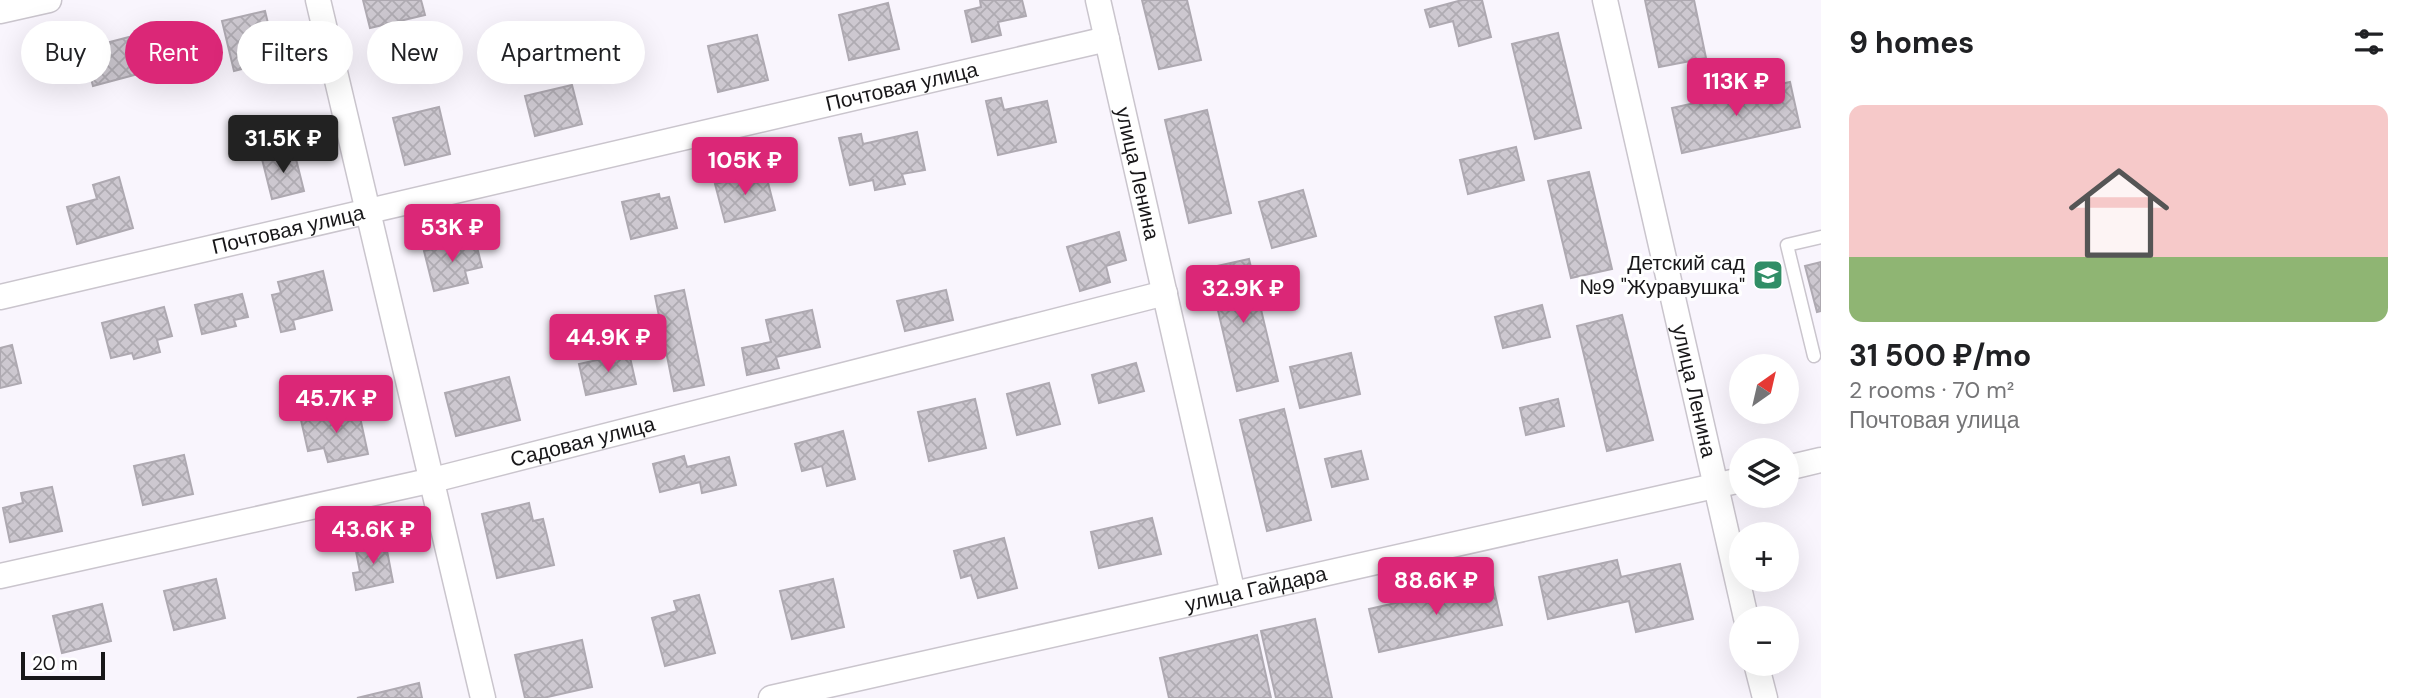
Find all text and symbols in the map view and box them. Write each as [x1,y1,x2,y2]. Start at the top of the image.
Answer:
chip: Buy [21,21,111,84]
chip: Rent [125,21,223,84]
chip: Filters [237,21,353,84]
chip: New [367,21,463,84]
chip: Apartment [477,21,645,84]
text: 9 homes [1849,23,1974,62]
icon: filters [2350,23,2388,61]
street label: Почтовая улица [823,55,981,118]
pin: 113K ₽ [1679,58,1793,118]
text: 113K ₽ [1703,66,1769,96]
street label: улица Ленина [1109,104,1166,243]
pin: 31.5K ₽ [218,116,348,175]
text: 31.5K ₽ [244,123,322,153]
pin: 105K ₽ [688,138,802,197]
text: 105K ₽ [708,145,782,175]
icon: home [2056,150,2182,276]
street label: Почтовая улица [209,198,368,261]
pin: 53K ₽ [403,204,501,264]
text: 53K ₽ [420,212,484,242]
place label: Детский сад №9 "Журавушка" [1579,249,1745,301]
school or university icon: Детский сад №9 "Журавушка" [1751,258,1785,292]
pin: 32.9K ₽ [1178,266,1308,325]
text: 32.9K ₽ [1202,273,1284,303]
pin: 44.9K ₽ [543,314,673,374]
text: 44.9K ₽ [565,322,651,352]
street label: улица Ленина [1665,322,1723,460]
text: 31 500 ₽/mo [1849,336,2031,375]
north arrow [1729,354,1799,424]
map controls [1729,354,1799,676]
text: 2 rooms · 70 m² [1849,375,2014,405]
pin: 45.7K ₽ [271,376,401,435]
text: 45.7K ₽ [295,383,377,413]
text: Почтовая улица [1849,405,2019,435]
street label: Садовая улица [507,410,658,474]
button: layers [1729,438,1799,508]
pin: 43.6K ₽ [308,506,438,566]
text: 43.6K ₽ [331,514,415,544]
button: + [1729,522,1799,592]
pin: 88.6K ₽ [1371,558,1501,617]
street label: улица Гайдара [1182,559,1330,619]
text: 88.6K ₽ [1394,565,1478,595]
button: − [1729,606,1799,676]
scale bar [21,649,105,681]
text: 20 m [32,651,78,676]

